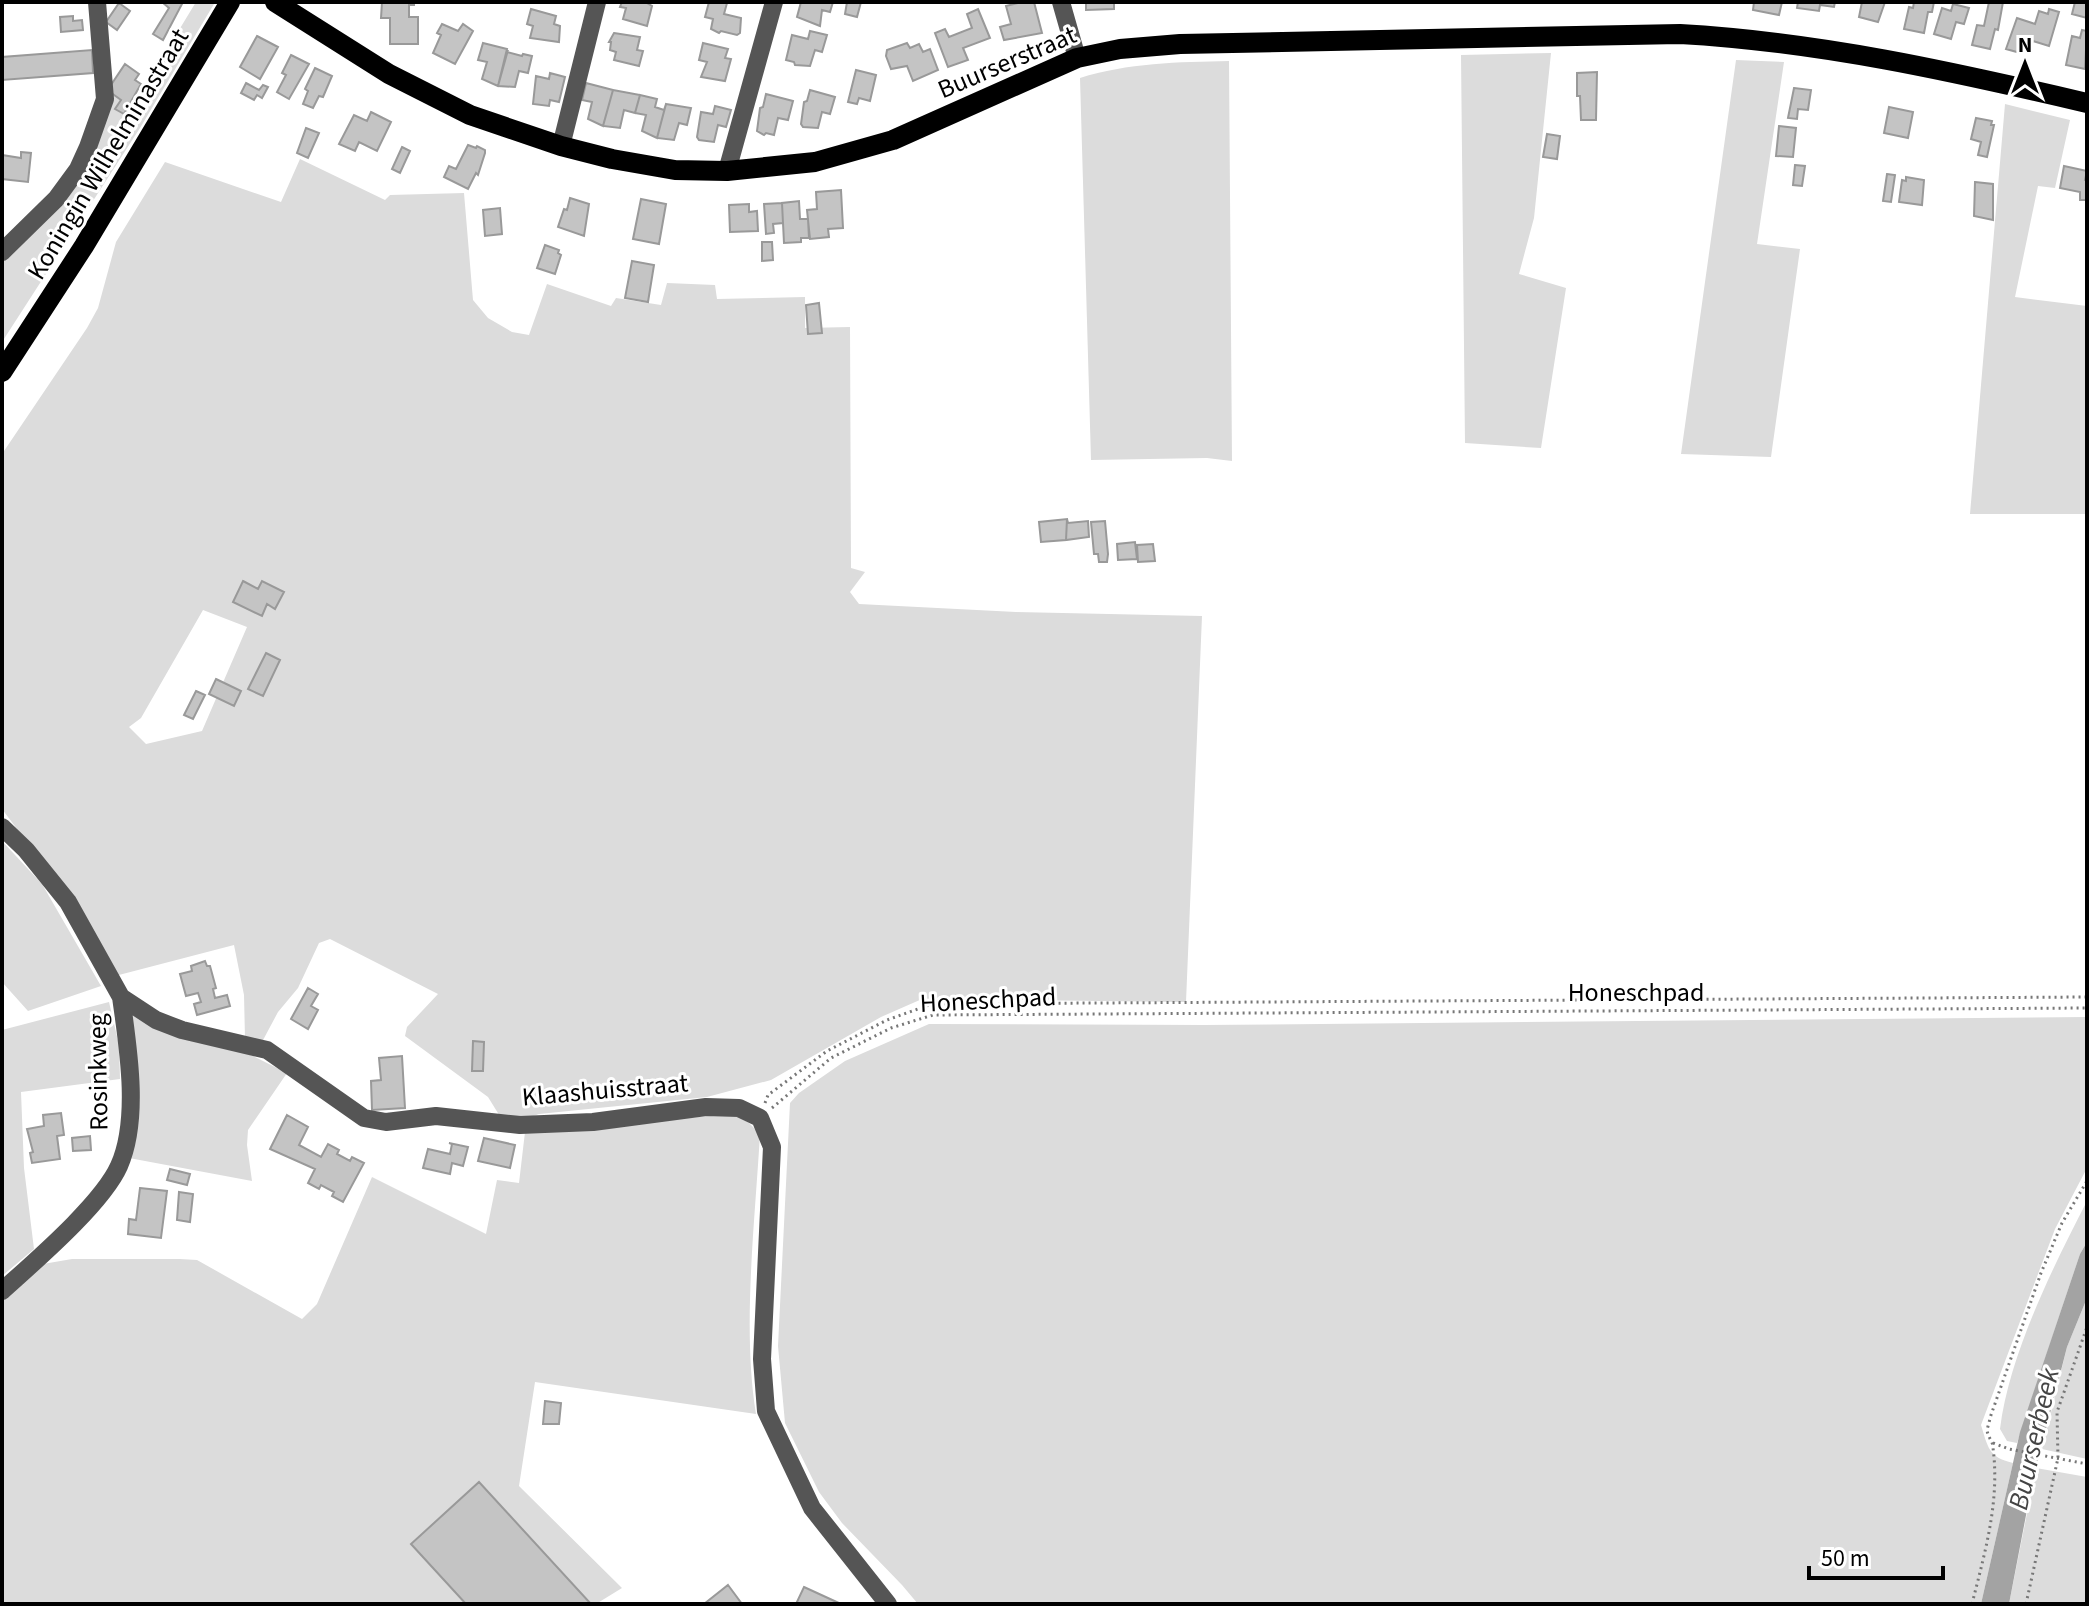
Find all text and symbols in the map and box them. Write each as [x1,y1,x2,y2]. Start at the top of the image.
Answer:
street label: Buurserstraat [932,16,1082,108]
street label: Koningin Wilhelminastraat [18,21,198,287]
north arrow [1985,24,2065,104]
text: N [2018,29,2032,61]
street label: Honeschpad [1568,974,1704,1011]
street label: Honeschpad [919,978,1057,1022]
street label: Rosinkweg [78,1013,118,1131]
street label: Klaashuisstraat [520,1064,690,1116]
water label: Buurserbeek [1998,1364,2070,1514]
scale bar [1809,1530,1943,1580]
text: 50 m [1821,1541,1870,1576]

